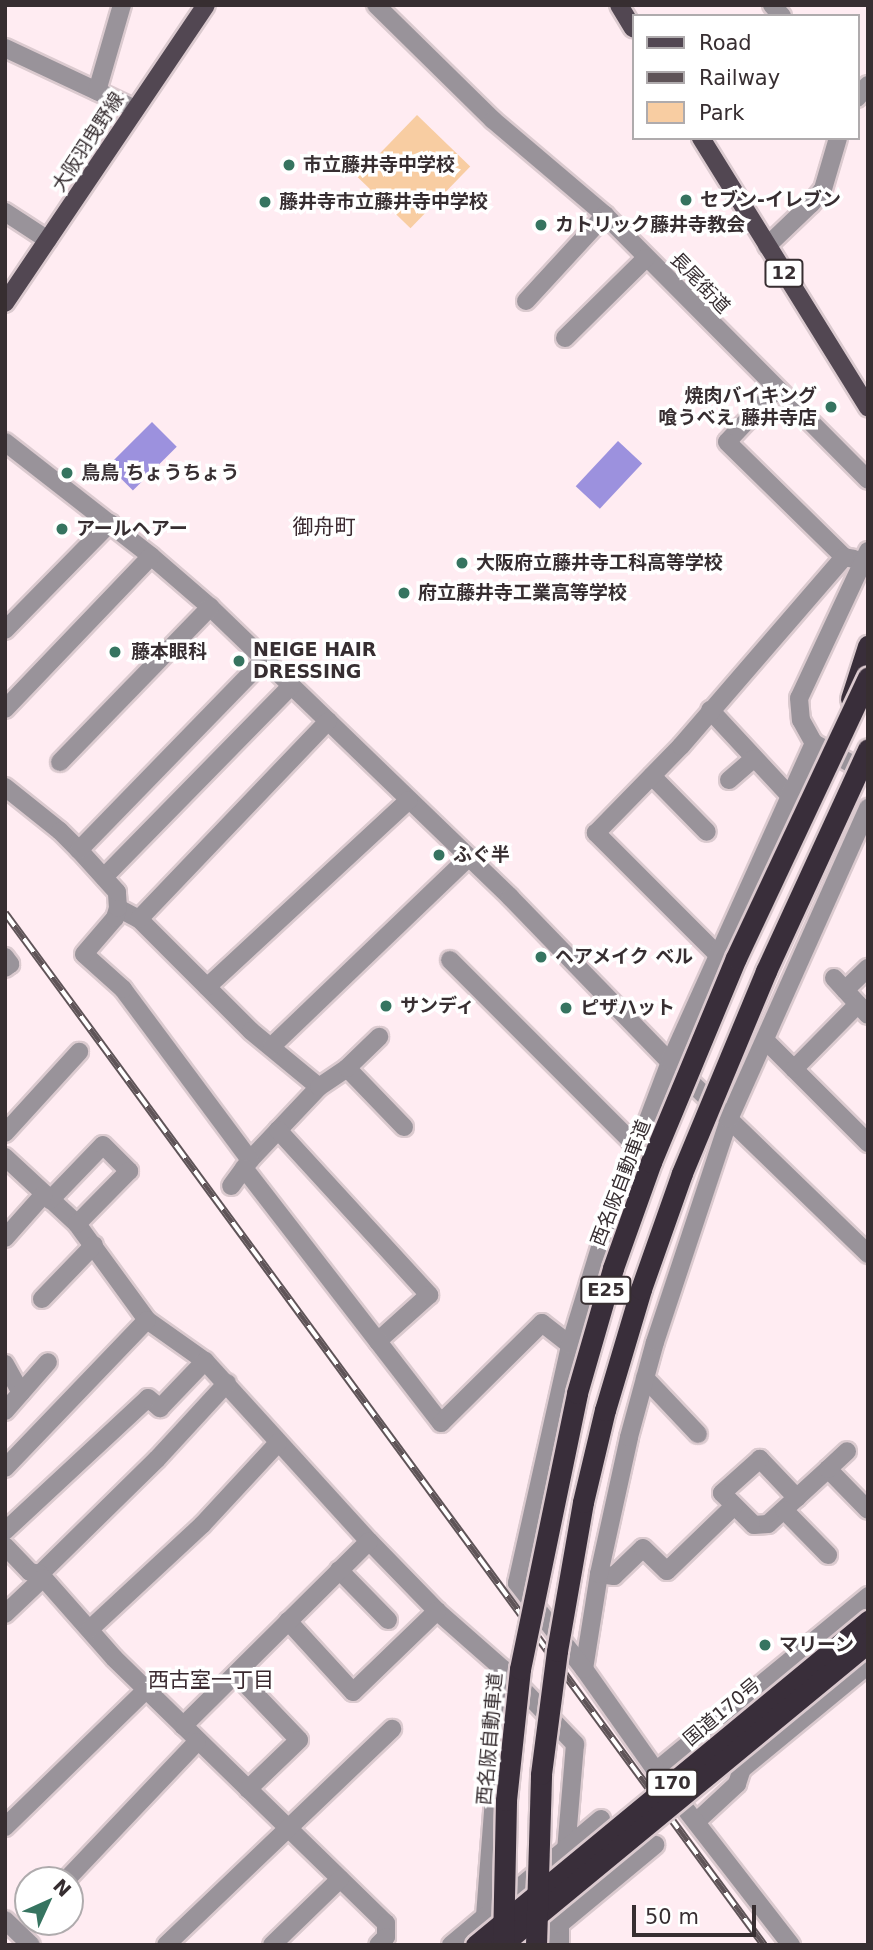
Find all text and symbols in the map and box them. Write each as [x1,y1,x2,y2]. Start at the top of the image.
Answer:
legend [632,14,859,140]
text: Road [699,31,752,55]
text: Railway [699,66,780,90]
street label: 大阪羽曳野線 [47,88,129,196]
text: Park [699,101,744,125]
place label: 市立藤井寺中学校 [303,154,455,176]
marker: 市立藤井寺中学校 [281,157,297,173]
place label: セブン-イレブン [700,189,841,211]
place label: 藤井寺市立藤井寺中学校 [279,191,488,213]
marker: セブン-イレブン [678,192,694,208]
marker: 藤井寺市立藤井寺中学校 [257,194,273,210]
place label: カトリック藤井寺教会 [555,214,745,236]
marker: カトリック藤井寺教会 [533,217,549,233]
street label: 長尾街道 [665,248,735,318]
road number: 12 [763,258,805,288]
place label: 焼肉バイキング 喰うべえ 藤井寺店 [658,385,817,429]
marker: 焼肉バイキング 喰うべえ 藤井寺店 [823,399,839,415]
place label: 鳥鳥 ちょうちょう [81,462,240,484]
marker: 鳥鳥 ちょうちょう [59,465,75,481]
district label: 御舟町 [293,514,355,540]
place label: アールヘアー [76,518,188,540]
marker: アールヘアー [54,521,70,537]
place label: 大阪府立藤井寺工科高等学校 [476,552,723,574]
marker: 大阪府立藤井寺工科高等学校 [454,555,470,571]
place label: 府立藤井寺工業高等学校 [418,582,627,604]
marker: 府立藤井寺工業高等学校 [396,585,412,601]
place label: NEIGE HAIR DRESSING [253,639,376,683]
place label: 藤本眼科 [131,641,207,663]
marker: 藤本眼科 [105,642,125,662]
marker: NEIGE HAIR DRESSING [231,653,247,669]
place label: ふぐ半 [453,844,510,866]
marker: ふぐ半 [431,847,447,863]
place label: ヘアメイク ベル [555,946,695,968]
marker: ヘアメイク ベル [533,949,549,965]
place label: サンディ [400,995,476,1017]
place label: ピザハット [580,997,675,1019]
marker: サンディ [378,998,394,1014]
marker: ピザハット [558,1000,574,1016]
street label: 西名阪自動車道 [587,1117,655,1249]
road number: E25 [580,1275,632,1304]
place label: マリーン [779,1634,855,1656]
marker: マリーン [757,1637,773,1653]
district label: 西古室一丁目 [148,1667,274,1693]
street label: 西名阪自動車道 [473,1672,507,1806]
street label: 国道170号 [679,1673,765,1751]
road number: 170 [646,1768,698,1798]
north arrow [14,1866,84,1936]
text: N [49,1874,76,1901]
scale bar [635,1890,759,1934]
text: 50 m [645,1905,699,1929]

